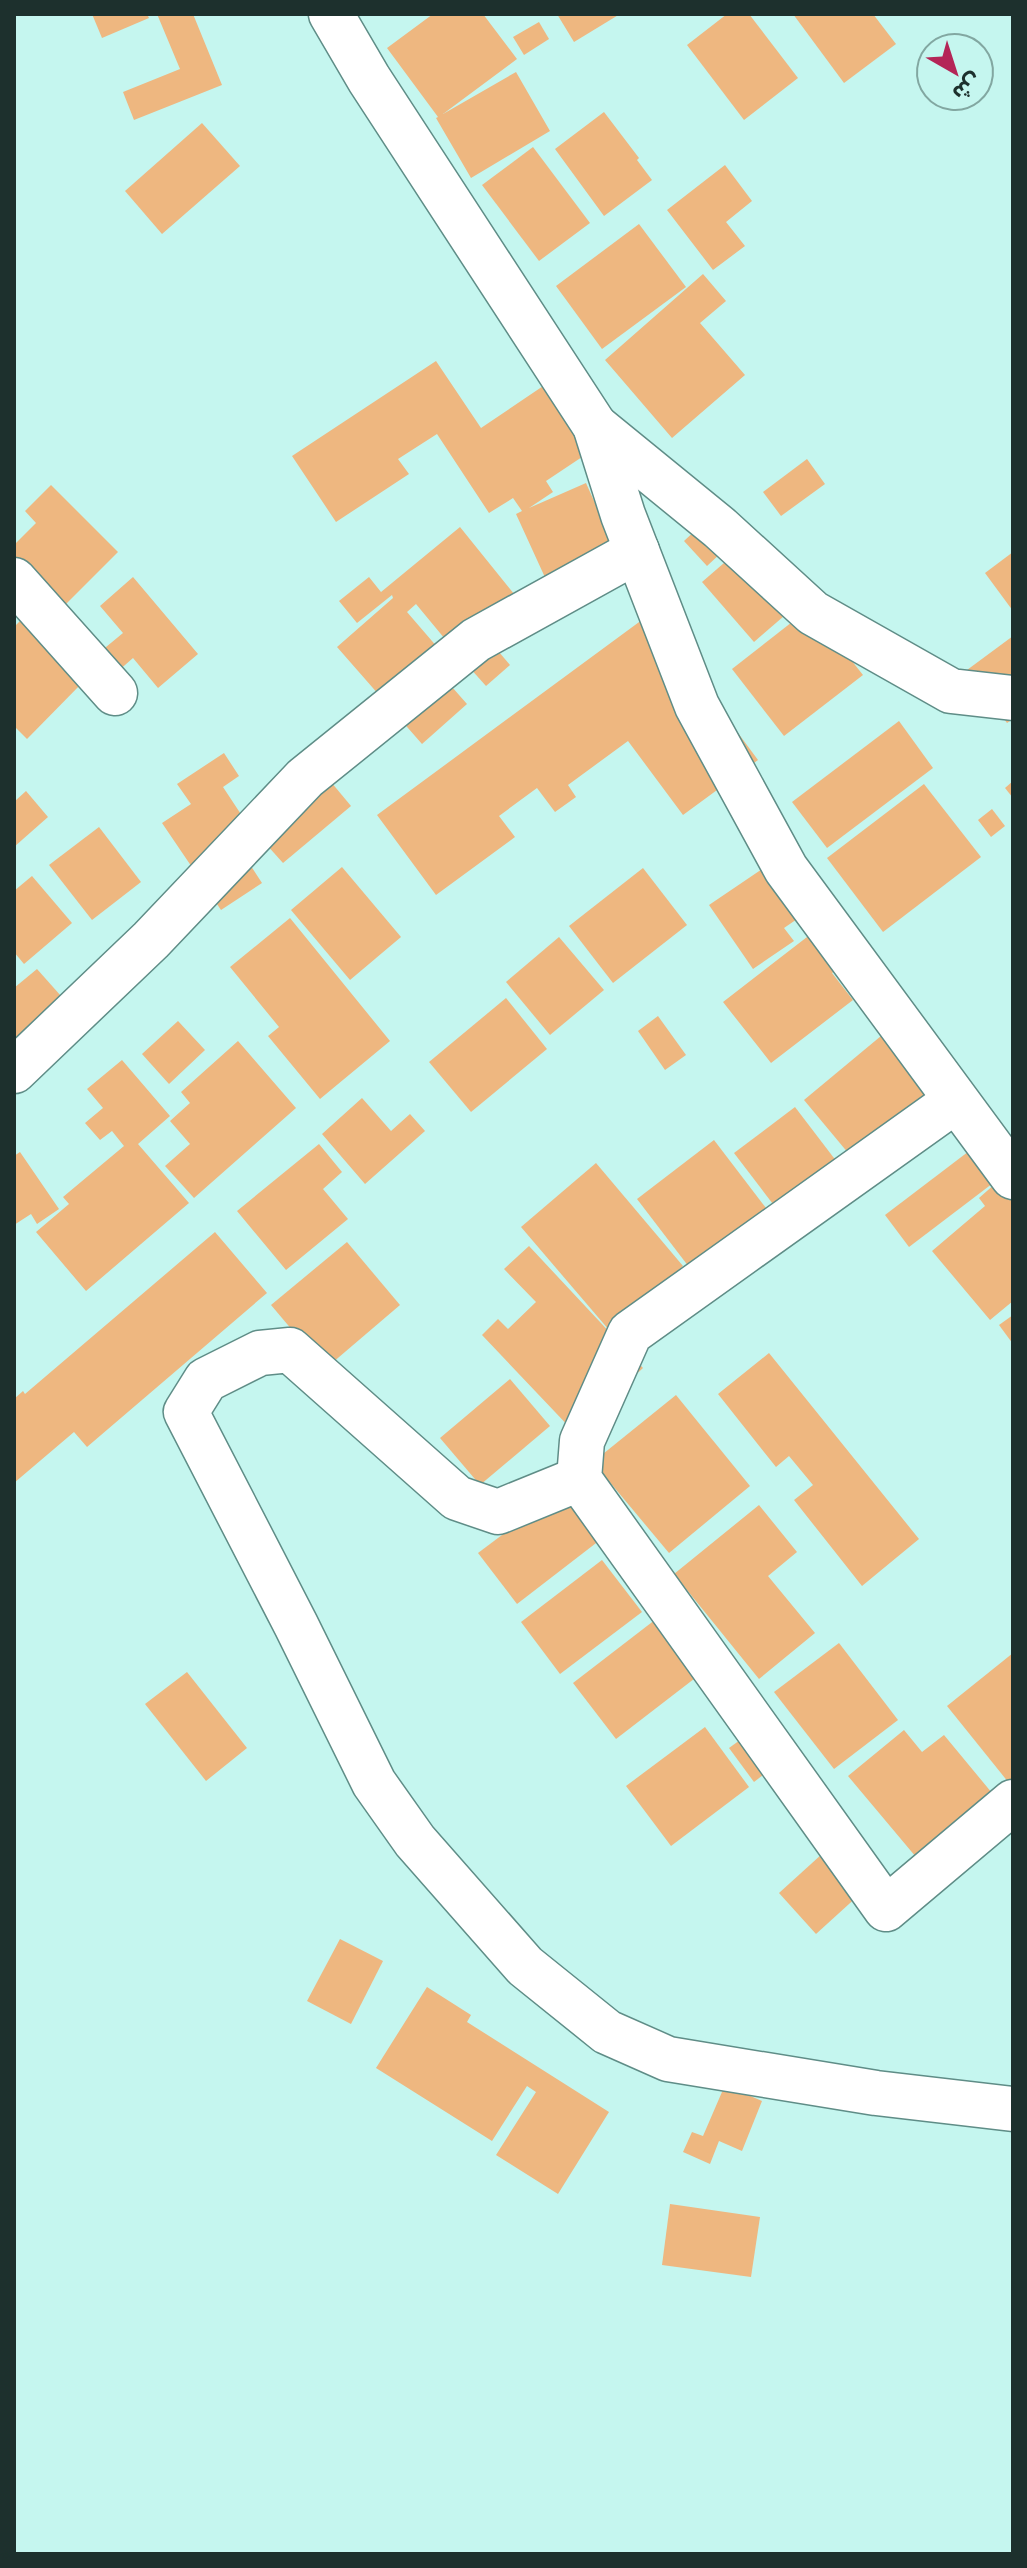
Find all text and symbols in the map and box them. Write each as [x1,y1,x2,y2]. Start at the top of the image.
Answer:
north arrow [915,32,995,112]
text: ش [948,68,987,106]

